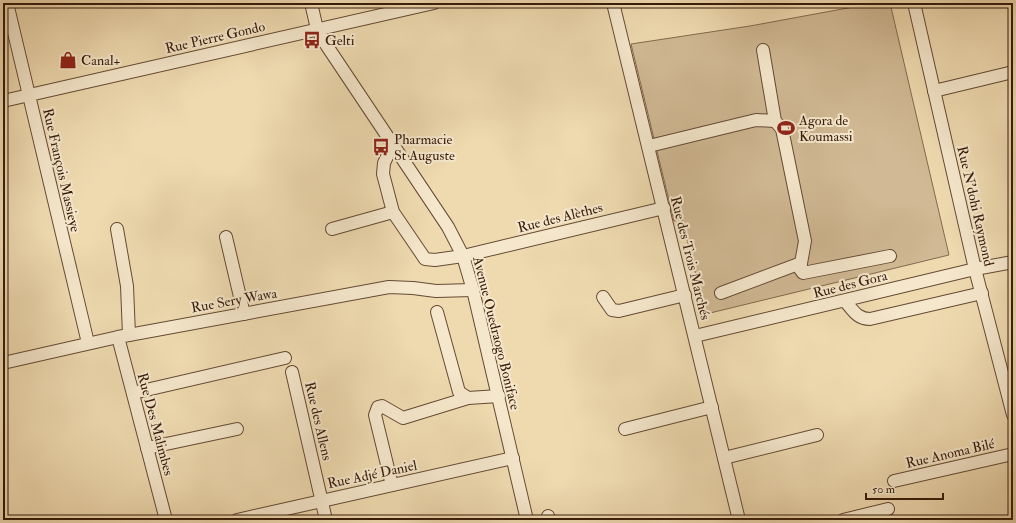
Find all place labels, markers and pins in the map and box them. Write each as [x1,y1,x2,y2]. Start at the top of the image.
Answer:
bus stop icon: Gelti [302,30,322,50]
place label: Gelti [325,32,355,49]
shop icon: Canal+ [58,50,78,70]
place label: Canal+ [81,52,121,69]
place label: Agora de Koumassi [798,112,853,145]
sports icon: Agora de Koumassi [776,118,796,138]
place label: Pharmacie St Auguste [394,131,455,164]
bus stop icon: Pharmacie St Auguste [371,137,391,157]

